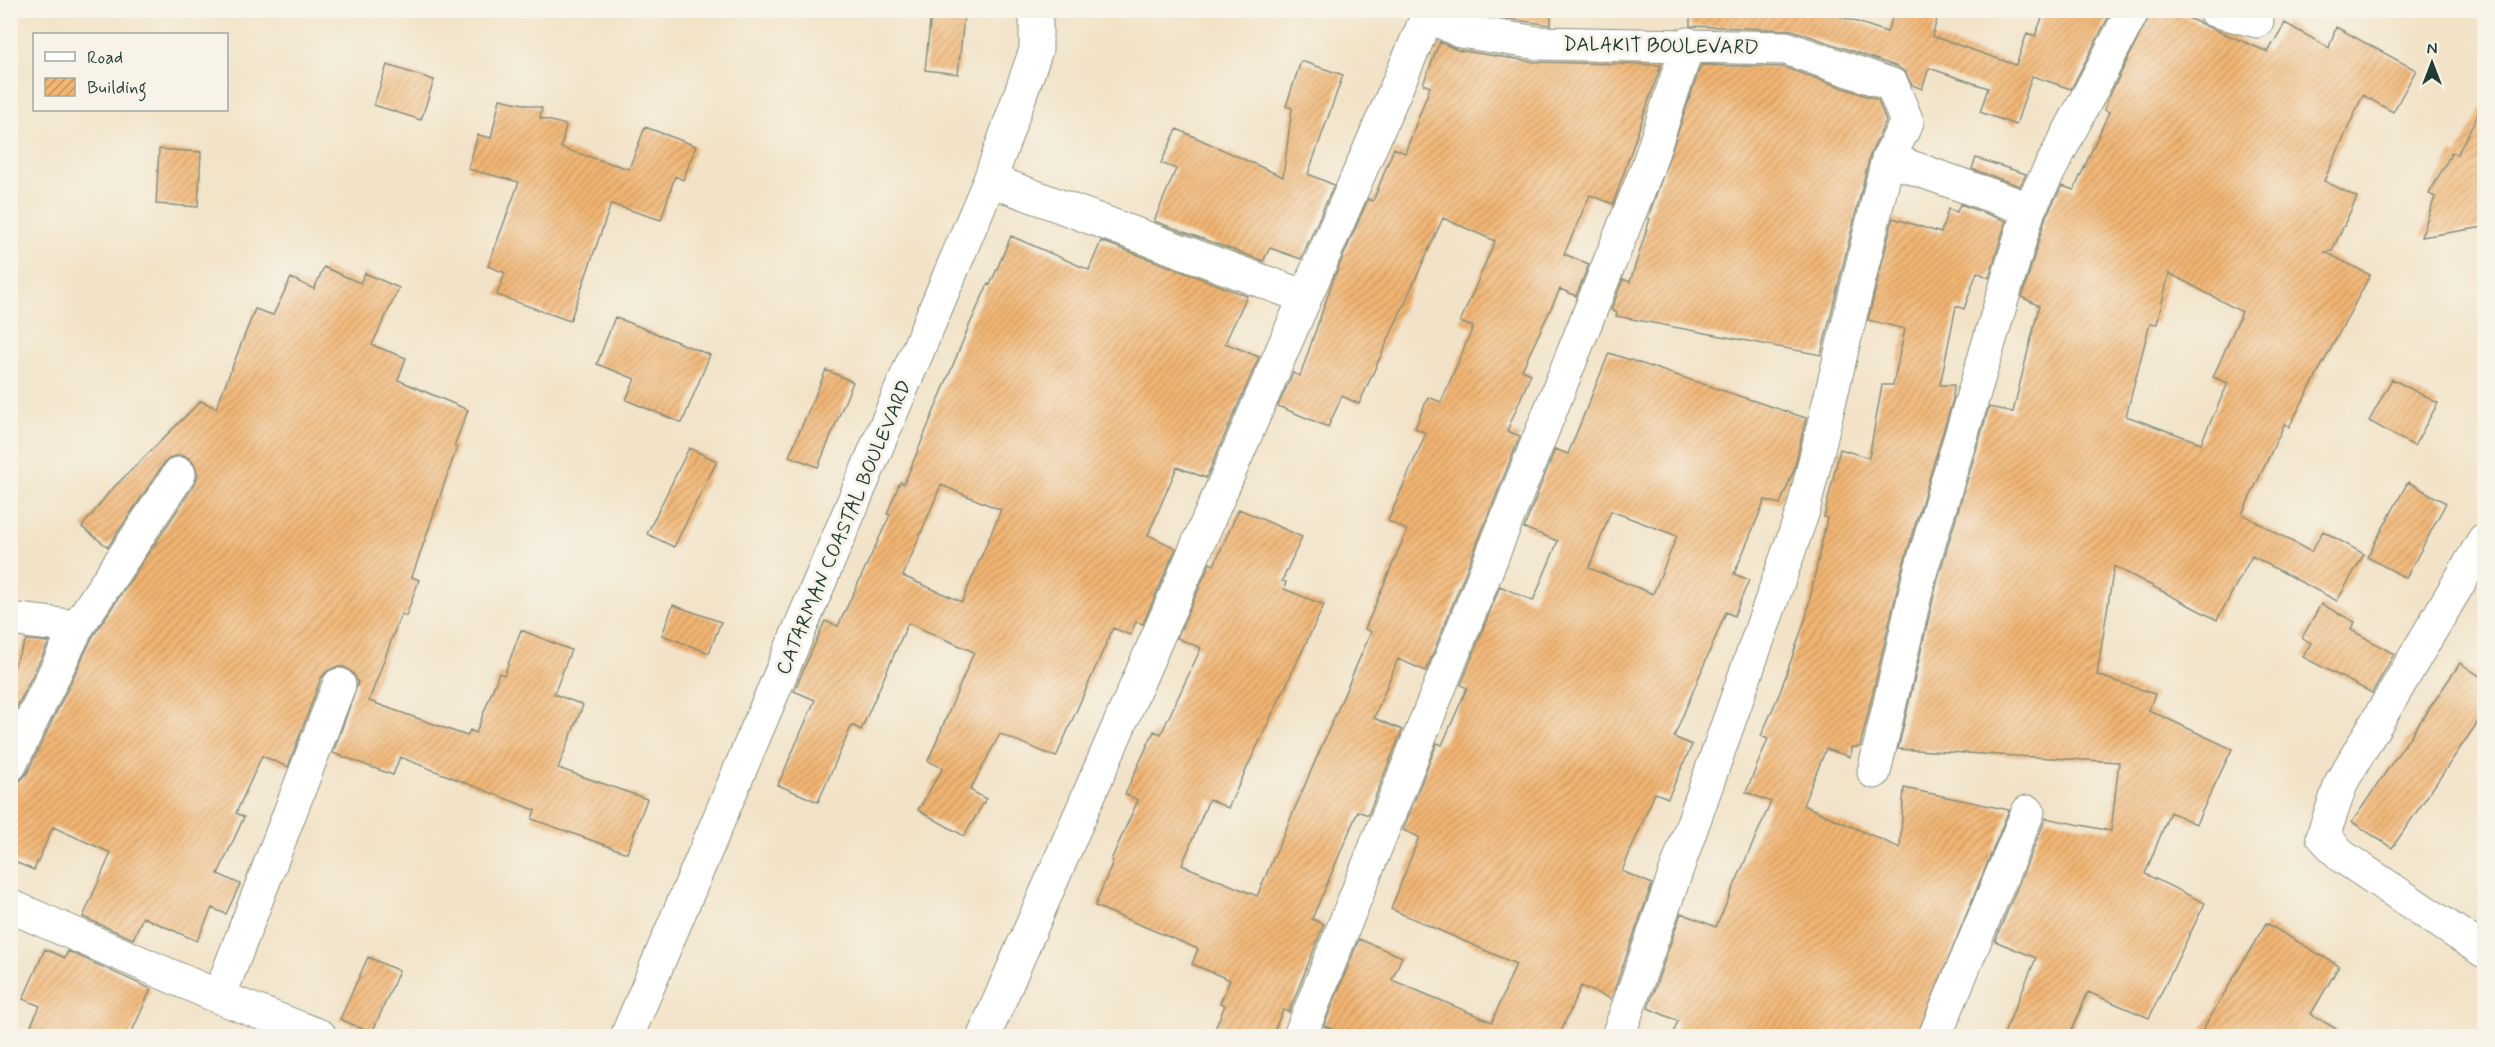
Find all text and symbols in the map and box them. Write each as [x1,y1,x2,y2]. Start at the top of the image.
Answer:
street label: DALAKIT BOULEVARD [1563,31,1759,62]
legend [33,33,228,111]
north arrow [2402,33,2462,93]
text: N [2427,39,2437,60]
text: Road [87,46,123,70]
text: Building [87,76,147,102]
street label: CATARMAN COASTAL BOULEVARD [770,376,919,679]

